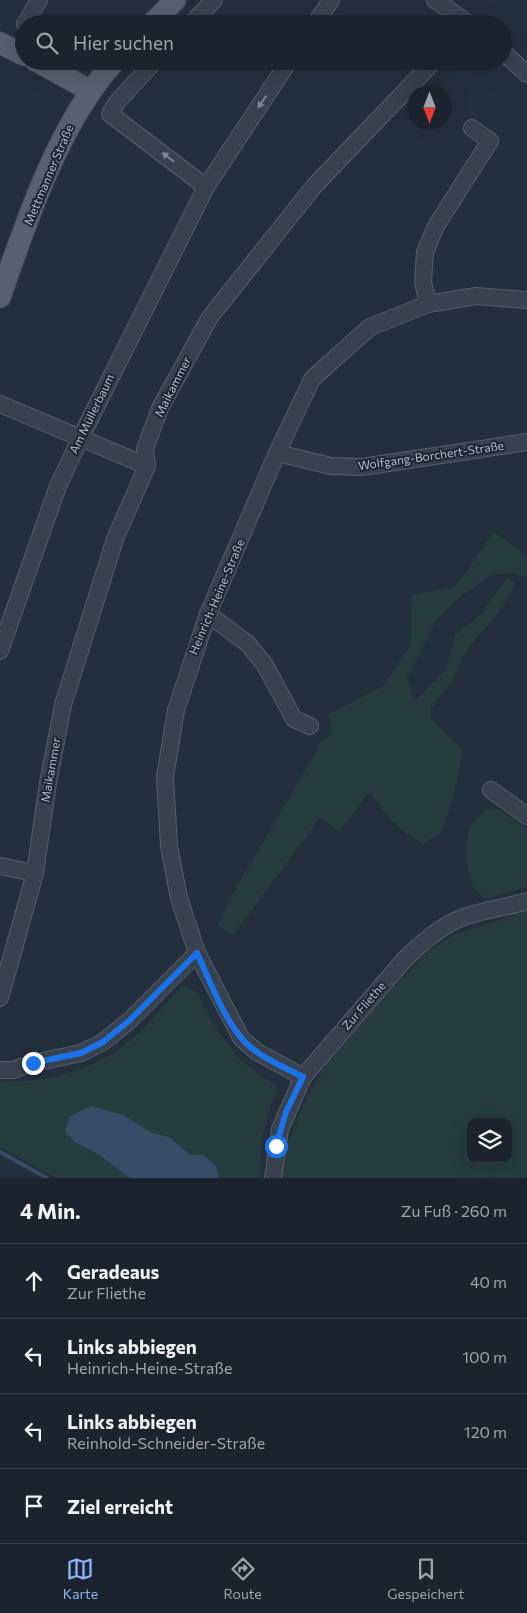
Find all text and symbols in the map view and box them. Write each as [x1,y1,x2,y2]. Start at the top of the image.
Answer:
search box [15,15,512,70]
icon: search [33,29,61,57]
text: Hier suchen [73,31,174,54]
north arrow [407,85,452,130]
one-way arrow [257,95,267,108]
street label: Mettmanner Straße [21,122,76,227]
one-way arrow [162,152,175,163]
street label: Maikammer [151,354,193,419]
street label: Am Müllerbaum [66,371,116,456]
street label: Wolfgang-Borchert-Straße [357,438,505,472]
street label: Heinrich-Heine-Straße [185,537,247,656]
street label: Maikammer [37,736,63,803]
street label: Zur Fliethe [339,978,388,1032]
route end [22,1052,45,1075]
map controls [467,1118,512,1163]
button: layers [467,1118,512,1163]
route start [265,1135,288,1158]
text: 4 Min. [20,1198,81,1223]
text: Zu Fuß · 260 m [401,1201,507,1220]
text: Geradeaus [67,1260,159,1283]
icon: ahead [20,1267,48,1295]
text: 40 m [470,1272,507,1291]
text: Zur Fliethe [67,1283,146,1302]
text: Links abbiegen [67,1335,197,1358]
icon: left [20,1342,48,1370]
text: 100 m [462,1347,507,1366]
text: Heinrich-Heine-Straße [67,1358,233,1377]
text: Links abbiegen [67,1410,197,1433]
icon: left [20,1417,48,1445]
text: 120 m [464,1422,507,1441]
text: Reinhold-Schneider-Straße [67,1433,265,1452]
icon: arrive [20,1492,48,1520]
text: Ziel erreicht [67,1495,173,1518]
tab: Karte [63,1555,98,1602]
tab: Route [224,1555,262,1602]
tab: Gespeichert [387,1555,464,1602]

